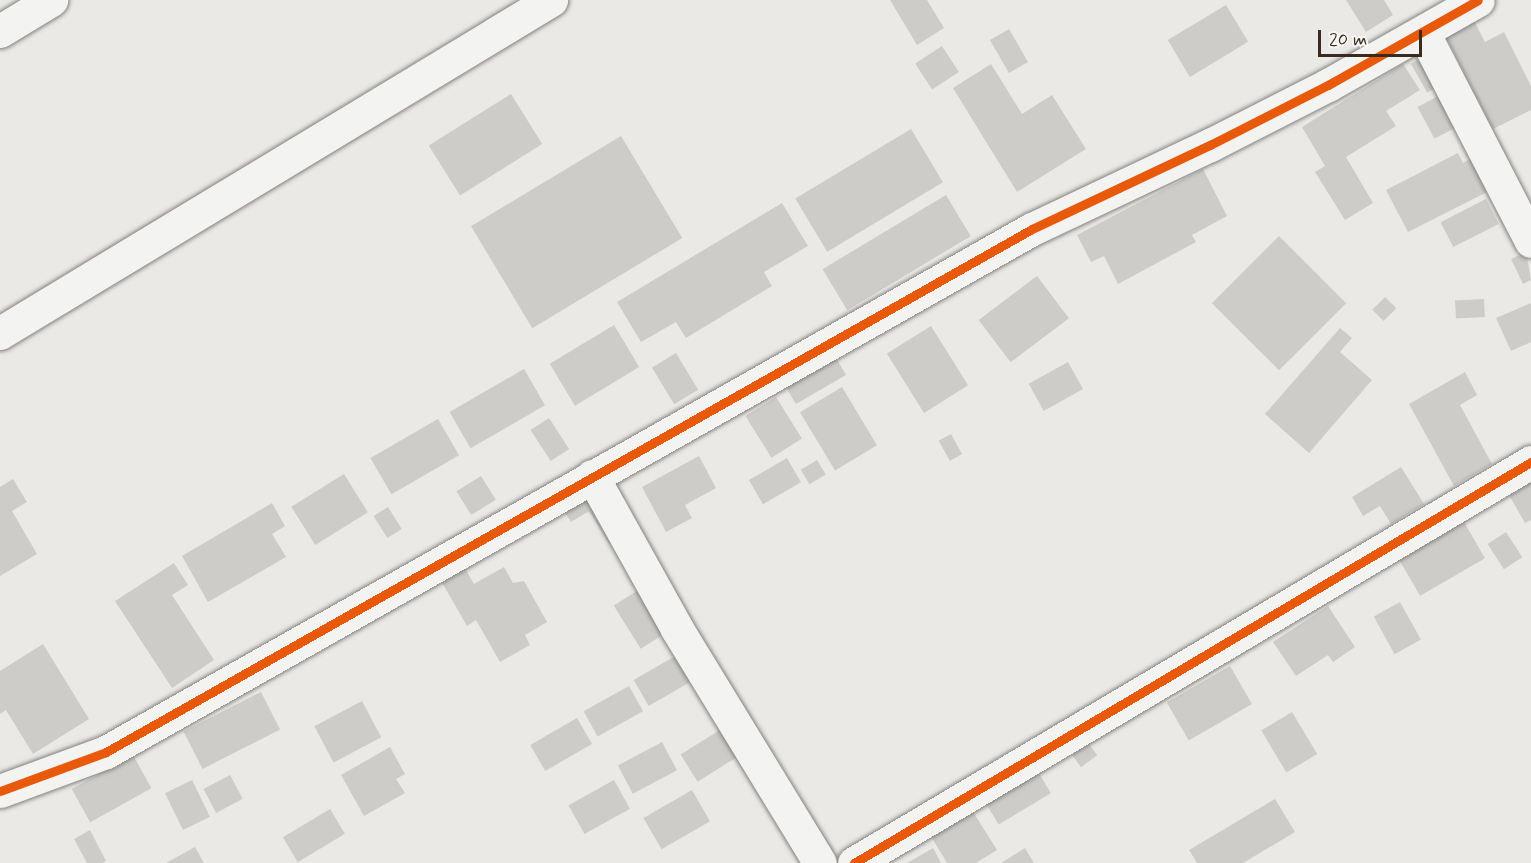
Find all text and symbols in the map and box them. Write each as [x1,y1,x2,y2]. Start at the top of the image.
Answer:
scale bar [1321,18,1424,56]
text: 20 m [1329,28,1367,52]

